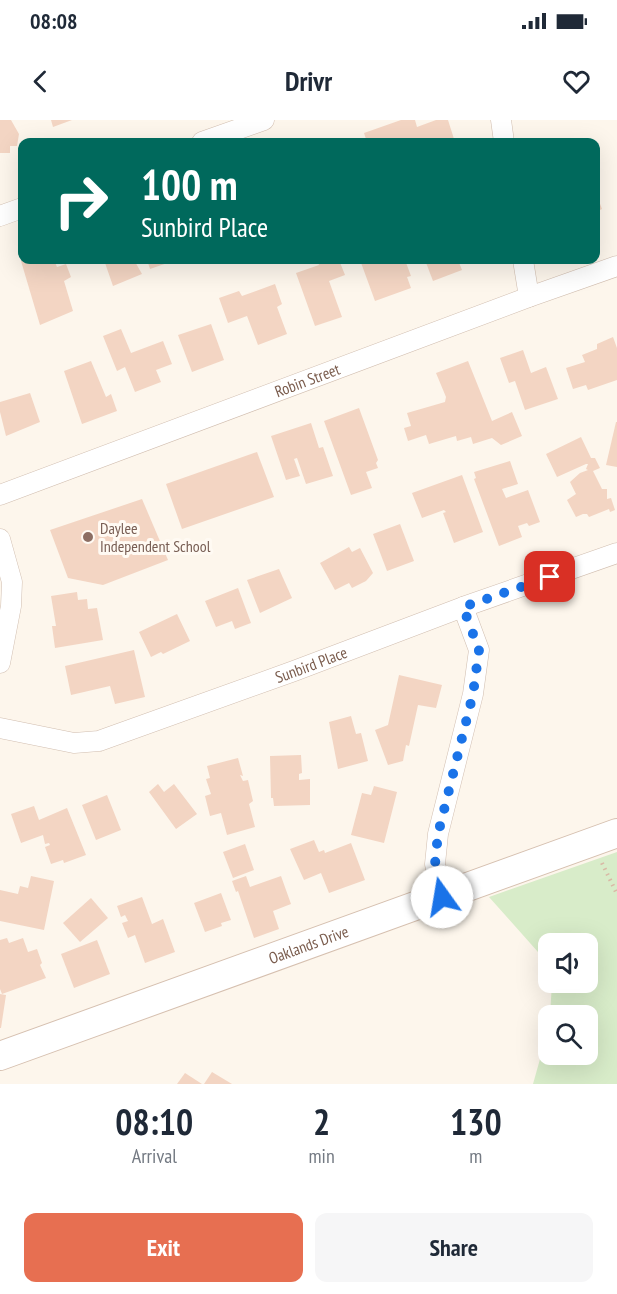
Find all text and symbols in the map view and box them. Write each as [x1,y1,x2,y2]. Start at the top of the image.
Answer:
text: 08:08 [30,7,78,35]
text: Drivr [285,64,332,98]
icon: back [24,65,57,98]
icon: heart [560,65,593,98]
text: 100 m [141,157,238,212]
icon: right [42,162,120,240]
text: Sunbird Place [141,210,268,244]
street label: Robin Street [272,359,343,401]
place label: Daylee Independent School [100,518,211,556]
marker: Daylee Independent School [81,530,95,544]
pin [524,551,575,602]
icon: arrive [533,560,566,593]
street label: Sunbird Place [272,642,350,687]
position arrow [410,865,474,929]
street label: Oaklands Drive [266,921,351,968]
map controls [538,933,598,1065]
button: sound [538,933,598,993]
button: search [538,1005,598,1065]
text: 08:10 [115,1098,193,1145]
text: 2 [313,1098,330,1145]
text: 130 [450,1098,502,1145]
text: Arrival [132,1143,177,1169]
text: min [309,1143,335,1169]
text: m [469,1143,482,1169]
button: Exit [24,1213,303,1282]
button: Share [315,1213,593,1282]

